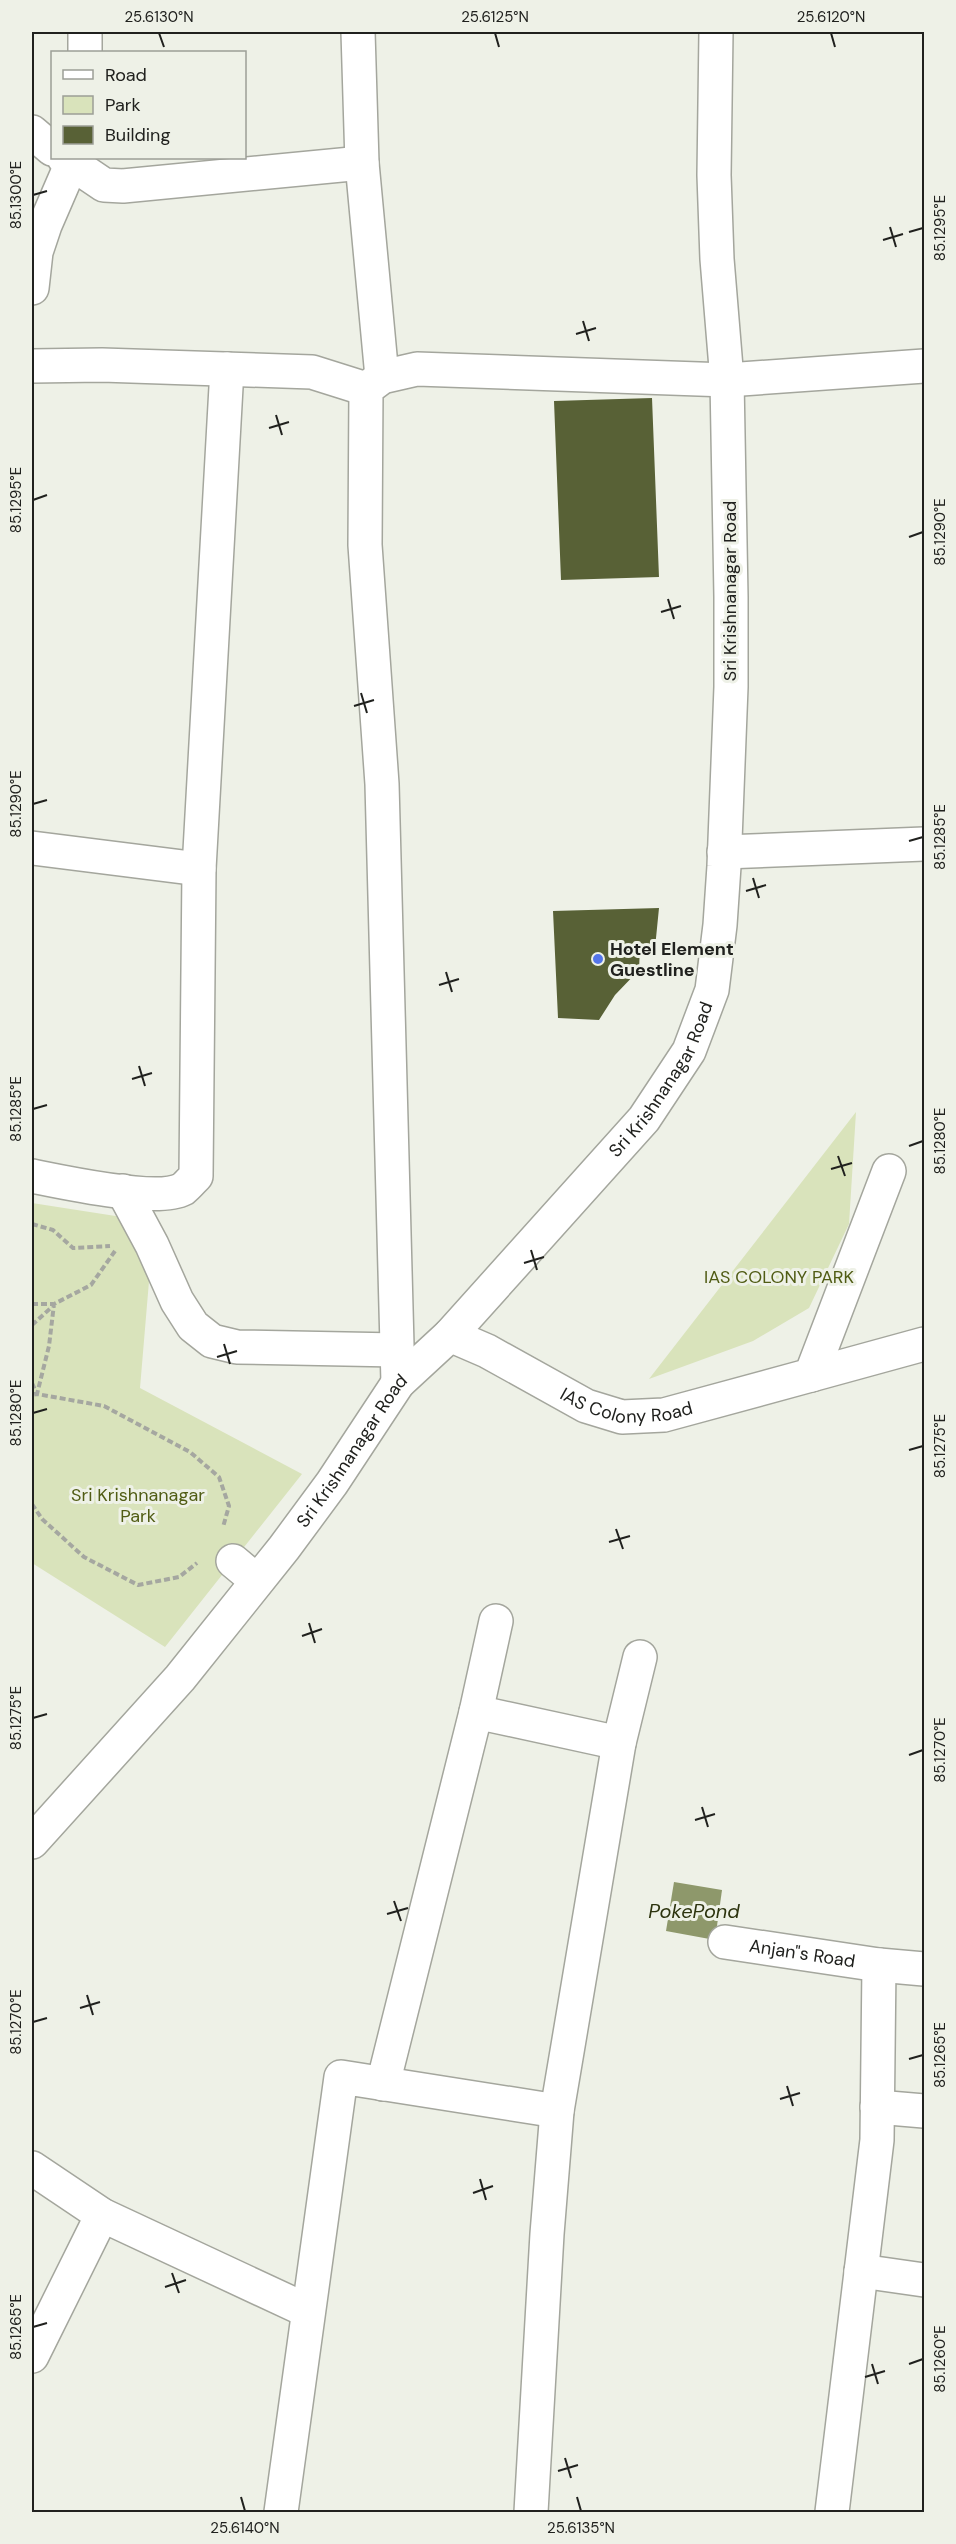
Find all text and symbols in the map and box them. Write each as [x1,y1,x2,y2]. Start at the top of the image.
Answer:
text: 25.6130°N [124,7,194,27]
text: 25.6125°N [461,7,529,27]
text: 25.6120°N [797,7,865,27]
legend [51,51,246,159]
text: Road [105,63,147,87]
text: Park [105,93,141,117]
text: Building [105,123,170,147]
text: 85.1300°E [6,161,26,229]
text: 85.1295°E [930,195,950,261]
text: 85.1295°E [6,467,26,533]
text: 85.1290°E [930,498,950,566]
street label: Sri Krishnanagar Road [718,501,742,681]
text: 85.1290°E [6,770,26,838]
text: 85.1285°E [930,804,950,870]
place label: Hotel Element Guestline [610,937,734,982]
marker: Hotel Element Guestline [591,952,605,966]
street label: Sri Krishnanagar Road [603,998,718,1162]
text: 85.1285°E [6,1076,26,1142]
text: 85.1280°E [930,1108,950,1174]
park label: IAS COLONY PARK [704,1265,855,1289]
street label: Sri Krishnanagar Road [291,1369,412,1532]
text: 85.1280°E [6,1380,26,1446]
street label: IAS Colony Road [556,1382,695,1430]
text: 85.1275°E [930,1414,950,1478]
park label: Sri Krishnanagar Park [71,1483,205,1528]
text: 85.1275°E [6,1686,26,1750]
text: 85.1270°E [930,1717,950,1783]
water label: PokePond [648,1898,740,1924]
street label: Anjan"s Road [747,1934,857,1973]
text: 85.1270°E [6,1989,26,2055]
text: 85.1265°E [930,2022,950,2088]
text: 85.1265°E [6,2294,26,2360]
text: 85.1260°E [930,2325,950,2393]
text: 25.6140°N [210,2518,280,2538]
text: 25.6135°N [547,2518,615,2538]

